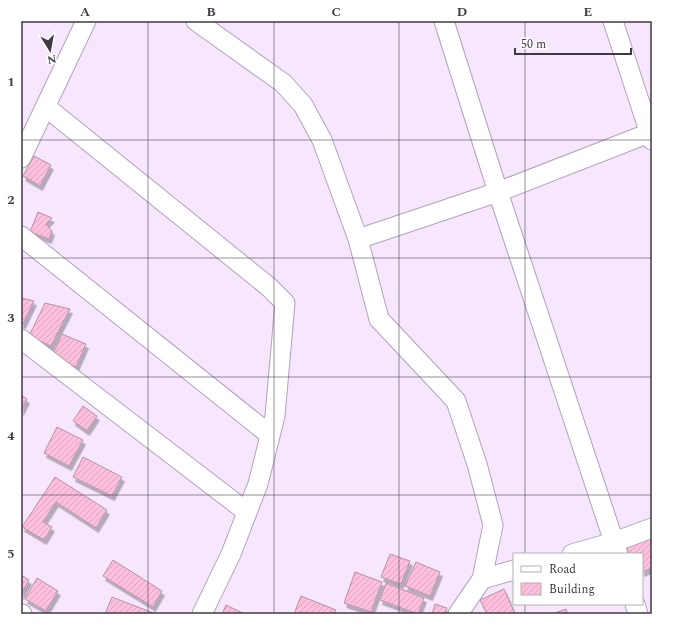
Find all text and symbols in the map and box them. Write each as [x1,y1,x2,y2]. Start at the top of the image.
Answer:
text: A [80,2,90,22]
text: B [206,2,216,22]
text: C [331,2,341,22]
text: D [457,2,467,22]
text: E [584,2,593,22]
north arrow [30,30,70,70]
scale bar [515,30,631,56]
text: 50 m [521,35,546,54]
text: N [46,50,58,69]
text: 1 [7,72,15,92]
text: 2 [7,190,15,210]
text: 3 [7,308,15,328]
text: 4 [7,426,15,446]
text: 5 [7,544,15,564]
legend [513,553,643,605]
text: Road [549,560,576,579]
text: Building [549,580,595,599]

